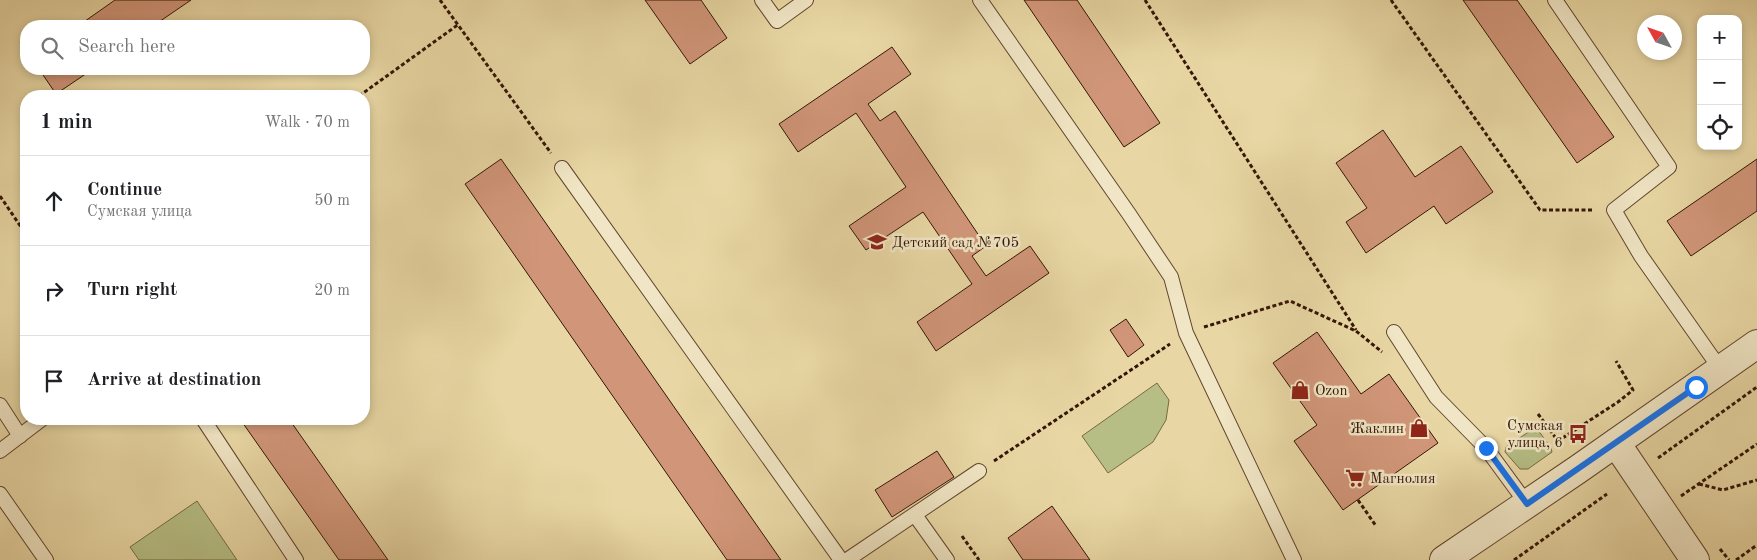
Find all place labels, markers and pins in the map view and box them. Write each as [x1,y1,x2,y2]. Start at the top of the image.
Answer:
school or university icon: Детский сад №705 [866,231,888,253]
place label: Детский сад №705 [892,236,1019,251]
shop icon: Ozon [1289,379,1311,401]
place label: Ozon [1315,384,1348,399]
shop icon: Жаклин [1408,417,1430,439]
place label: Сумская улица, 6 [1507,419,1563,451]
place label: Жаклин [1350,422,1404,437]
bus stop icon: Сумская улица, 6 [1567,423,1589,445]
supermarket icon: Магнолия [1344,467,1366,489]
place label: Магнолия [1370,472,1436,487]

